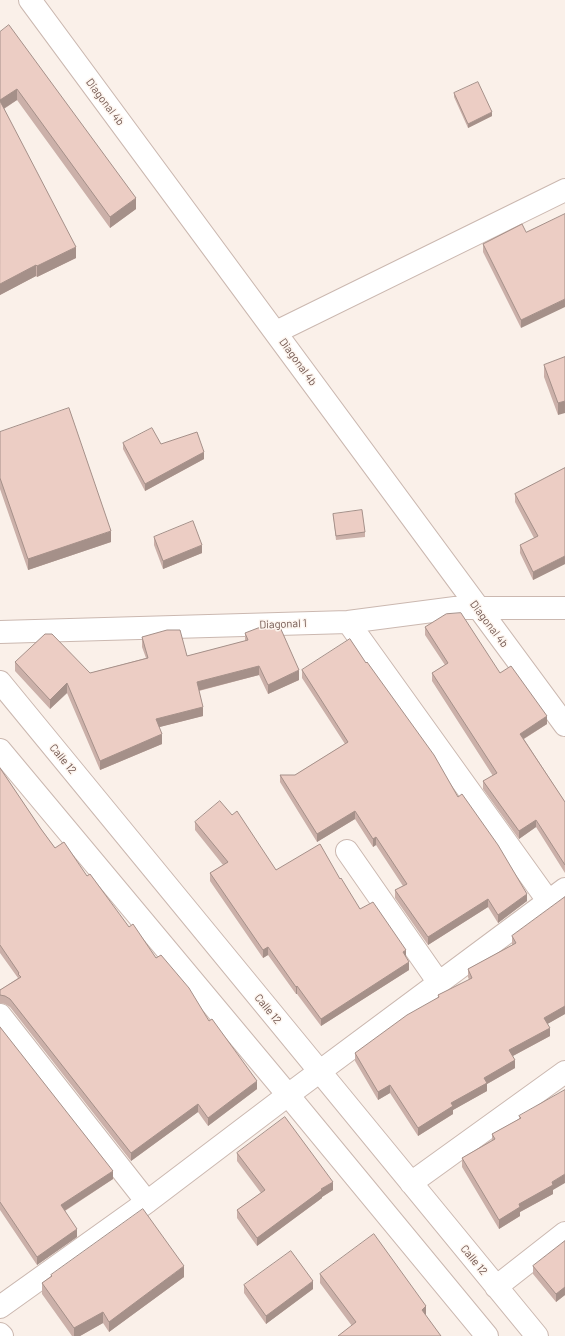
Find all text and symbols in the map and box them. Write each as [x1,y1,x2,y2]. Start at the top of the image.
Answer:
street label: Diagonal 4b [83,76,127,128]
street label: Diagonal 4b [276,336,320,388]
street label: Diagonal 4b [467,598,511,650]
street label: Diagonal 1 [259,617,307,631]
street label: Calle 12 [47,741,79,777]
street label: Calle 12 [252,991,284,1027]
street label: Calle 12 [458,1242,490,1278]

